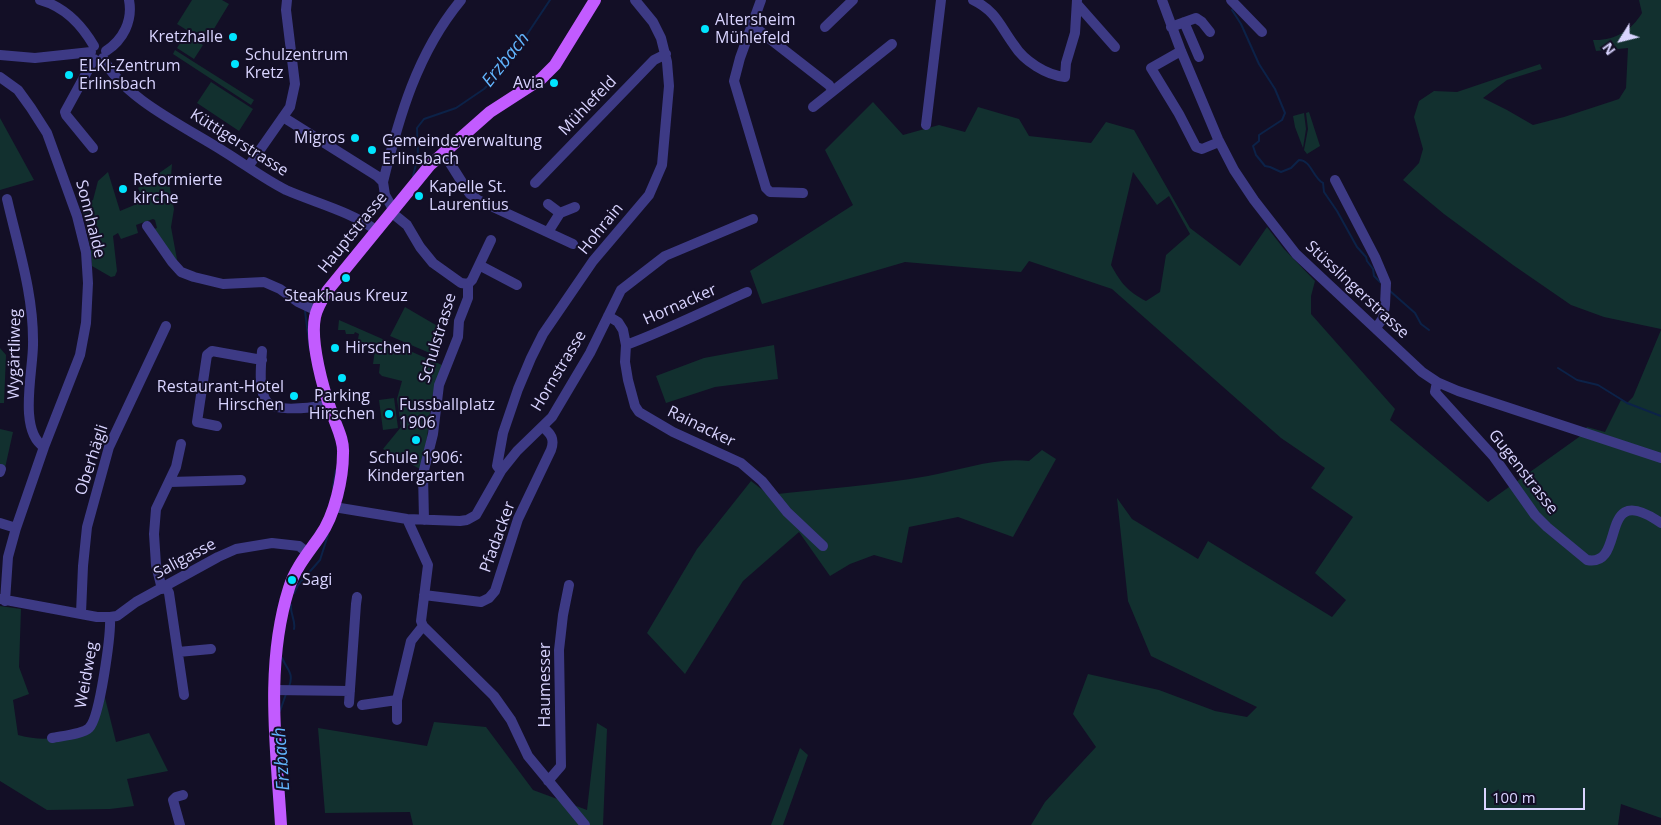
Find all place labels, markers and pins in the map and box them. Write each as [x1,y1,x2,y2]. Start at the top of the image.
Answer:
place label: Altersheim Mühlefeld [715,10,796,48]
marker: Altersheim Mühlefeld [699,23,711,35]
place label: Kretzhalle [149,27,223,47]
marker: Kretzhalle [227,31,239,43]
place label: Schulzentrum Kretz [245,45,348,83]
place label: ELKI-Zentrum Erlinsbach [79,56,180,94]
marker: Schulzentrum Kretz [229,58,241,70]
marker: ELKI-Zentrum Erlinsbach [63,69,75,81]
place label: Avia [513,73,544,93]
marker: Avia [548,77,560,89]
place label: Migros [294,128,345,148]
place label: Gemeindeverwaltung Erlinsbach [382,131,542,169]
marker: Migros [349,132,361,144]
marker: Gemeindeverwaltung Erlinsbach [366,144,378,156]
place label: Reformierte kirche [133,170,222,208]
place label: Kapelle St. Laurentius [429,177,509,215]
marker: Reformierte kirche [117,183,129,195]
marker: Kapelle St. Laurentius [413,190,425,202]
marker: Steakhaus Kreuz [340,272,352,284]
place label: Steakhaus Kreuz [284,286,408,306]
place label: Hirschen [345,338,411,358]
marker: Hirschen [329,342,341,354]
marker: Parking Hirschen [336,372,348,384]
place label: Restaurant-Hotel Hirschen [157,377,284,415]
place label: Parking Hirschen [309,386,375,424]
marker: Restaurant-Hotel Hirschen [288,390,300,402]
place label: Fussballplatz 1906 [399,395,495,433]
marker: Fussballplatz 1906 [383,408,395,420]
marker: Schule 1906: Kindergarten [410,434,422,446]
place label: Schule 1906: Kindergarten [367,448,465,486]
place label: Sagi [302,570,332,590]
marker: Sagi [286,574,298,586]

